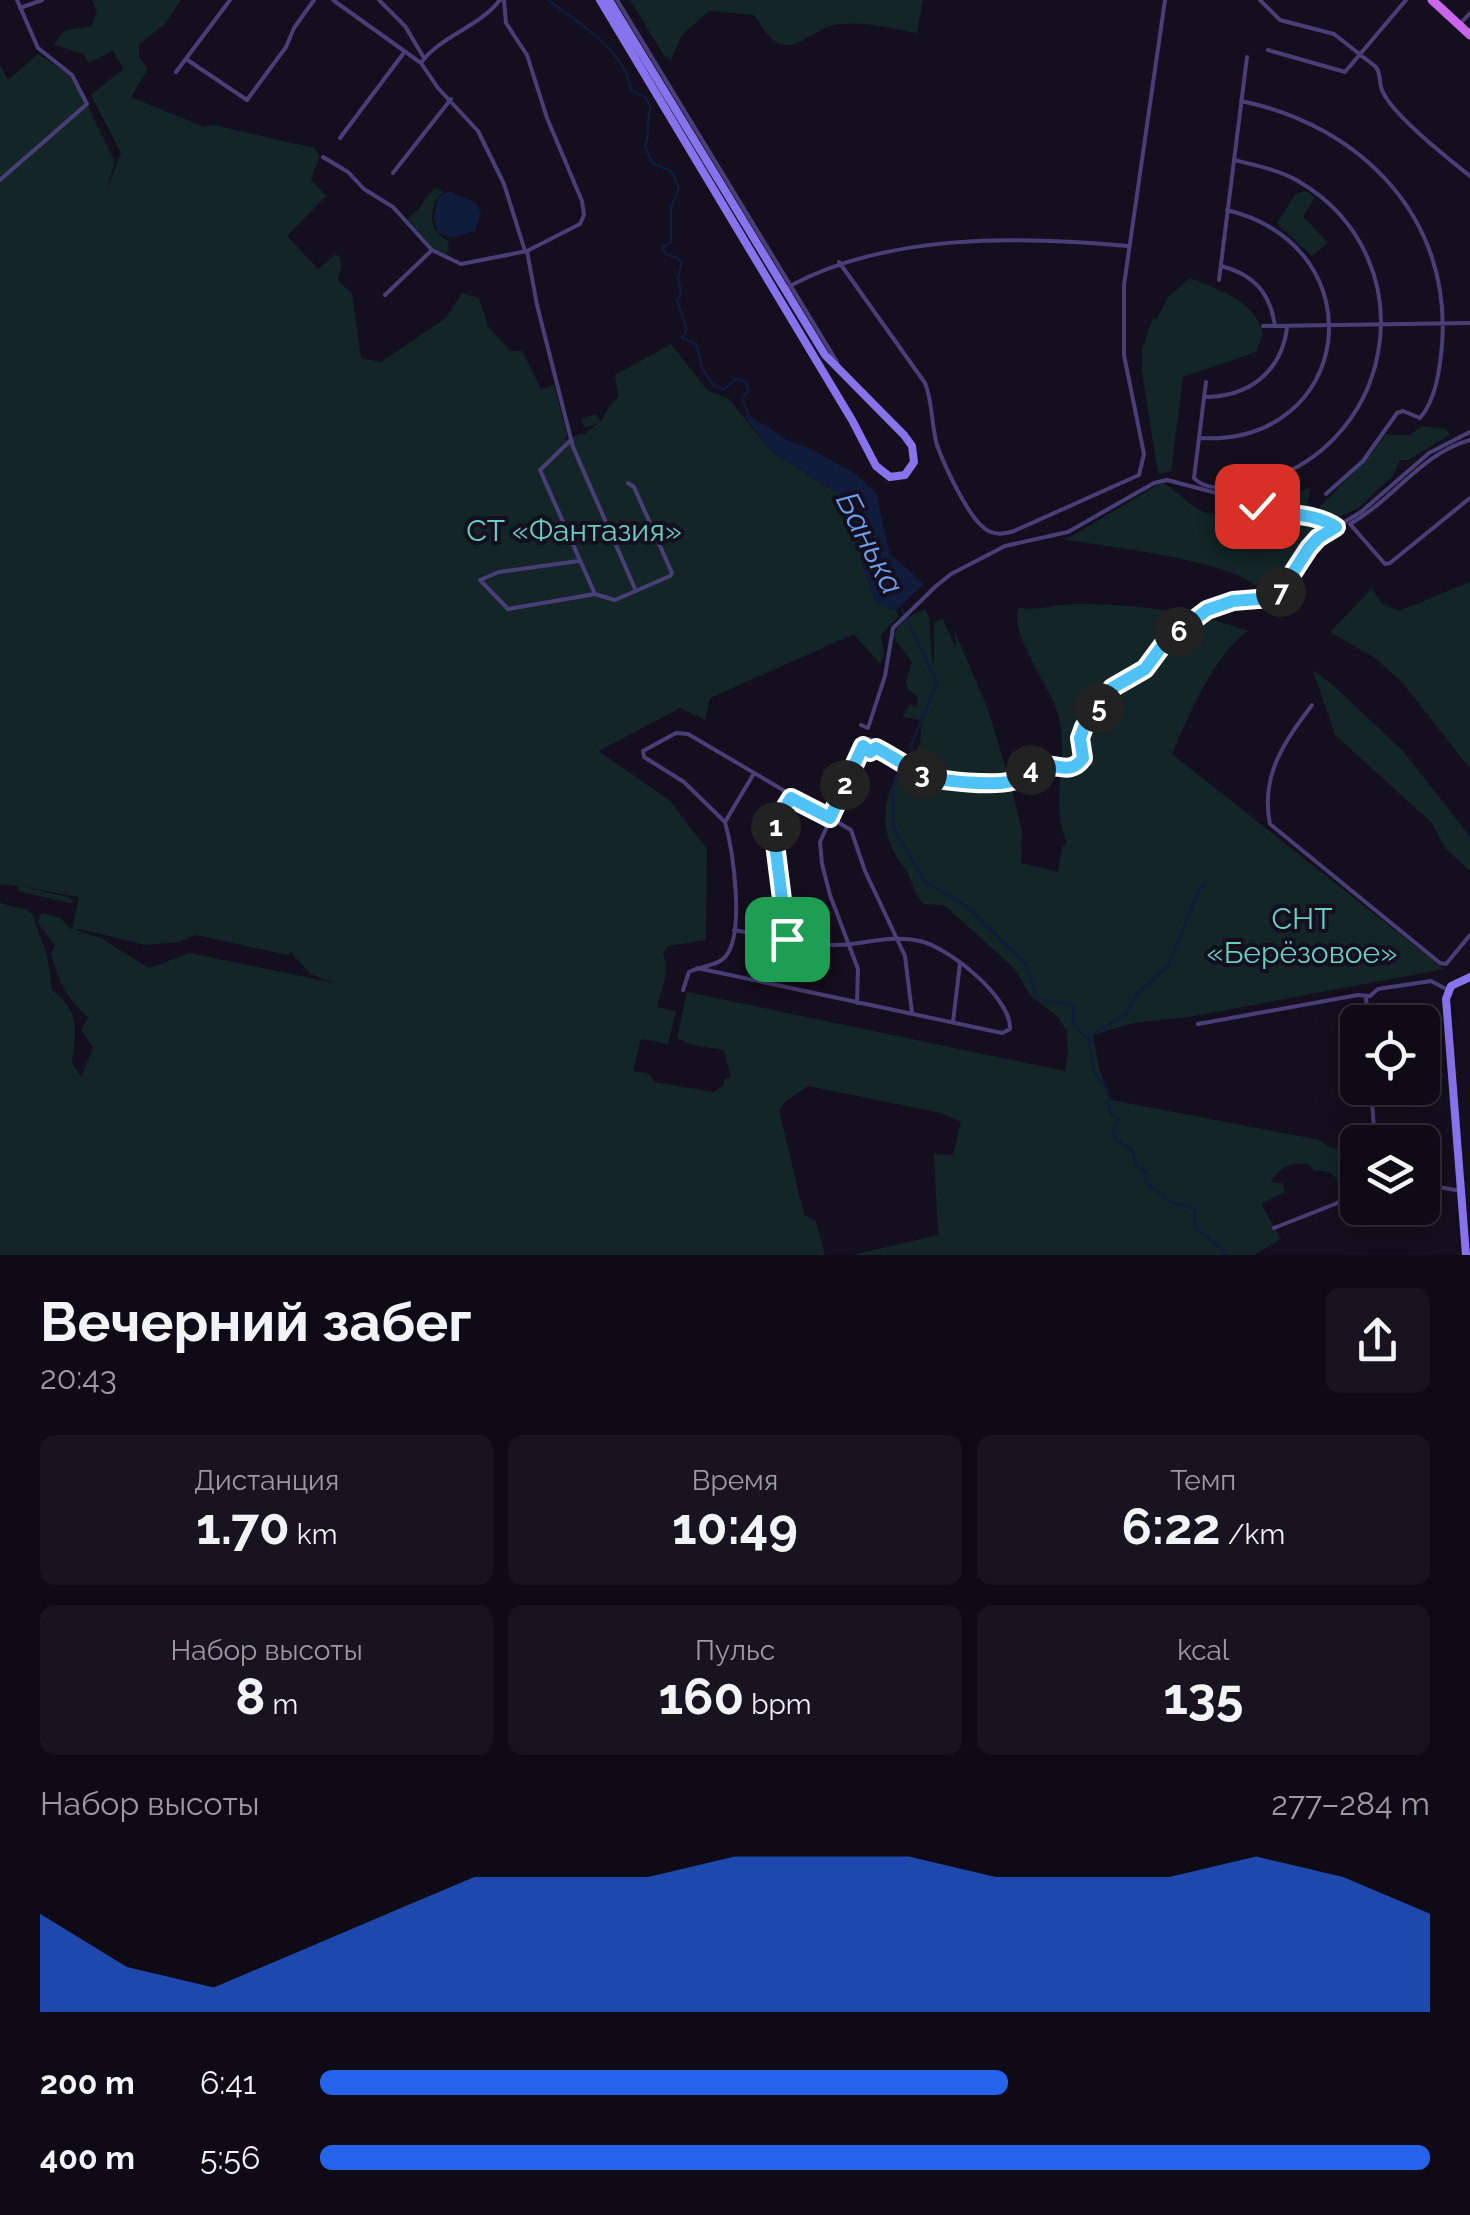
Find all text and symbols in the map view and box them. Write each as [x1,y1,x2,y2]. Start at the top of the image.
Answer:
pin [1215,464,1300,549]
icon: check [1230,479,1285,534]
water label: Банька [829,485,912,600]
park label: СТ «Фантазия» [466,513,682,548]
pin: 7 [1256,567,1306,617]
text: 7 [1273,575,1289,608]
pin: 6 [1154,607,1204,657]
text: 6 [1171,615,1188,648]
pin: 5 [1074,683,1124,733]
text: 5 [1091,691,1107,724]
pin: 4 [1006,745,1056,795]
pin: 3 [897,749,947,799]
text: 4 [1023,753,1039,786]
text: 3 [914,757,930,790]
pin: 2 [820,760,870,810]
text: 2 [837,768,853,801]
pin: 1 [751,802,801,852]
text: 1 [769,810,783,843]
pin [745,897,830,982]
park label: СНТ «Берёзовое» [1207,901,1397,970]
icon: arrive [760,912,815,967]
map controls [1340,1005,1440,1225]
button: locate [1340,1005,1440,1105]
button: layers [1340,1125,1440,1225]
button: share [1325,1288,1430,1393]
text: Вечерний забег [40,1289,471,1354]
text: 20:43 [40,1359,117,1396]
text: Дистанция [194,1464,339,1497]
text: Время [692,1464,778,1497]
text: Темп [1170,1464,1236,1497]
text: 1.70 [196,1497,290,1556]
text: 10:49 [672,1497,798,1556]
text: 6:22 [1121,1497,1221,1556]
text: km [290,1518,337,1551]
text: /km [1221,1518,1285,1551]
text: Набор высоты [171,1634,363,1667]
text: Пульс [695,1634,775,1667]
text: kcal [1177,1634,1230,1667]
text: 8 [235,1667,265,1726]
text: 160 [658,1667,744,1726]
text: 135 [1163,1667,1243,1726]
text: m [265,1688,298,1721]
text: bpm [744,1688,812,1721]
text: Набор высоты [40,1785,260,1822]
text: 277–284 m [1271,1785,1430,1822]
text: 200 m [40,2064,135,2101]
text: 6:41 [200,2064,256,2101]
text: 400 m [40,2139,135,2176]
text: 5:56 [200,2139,260,2176]

